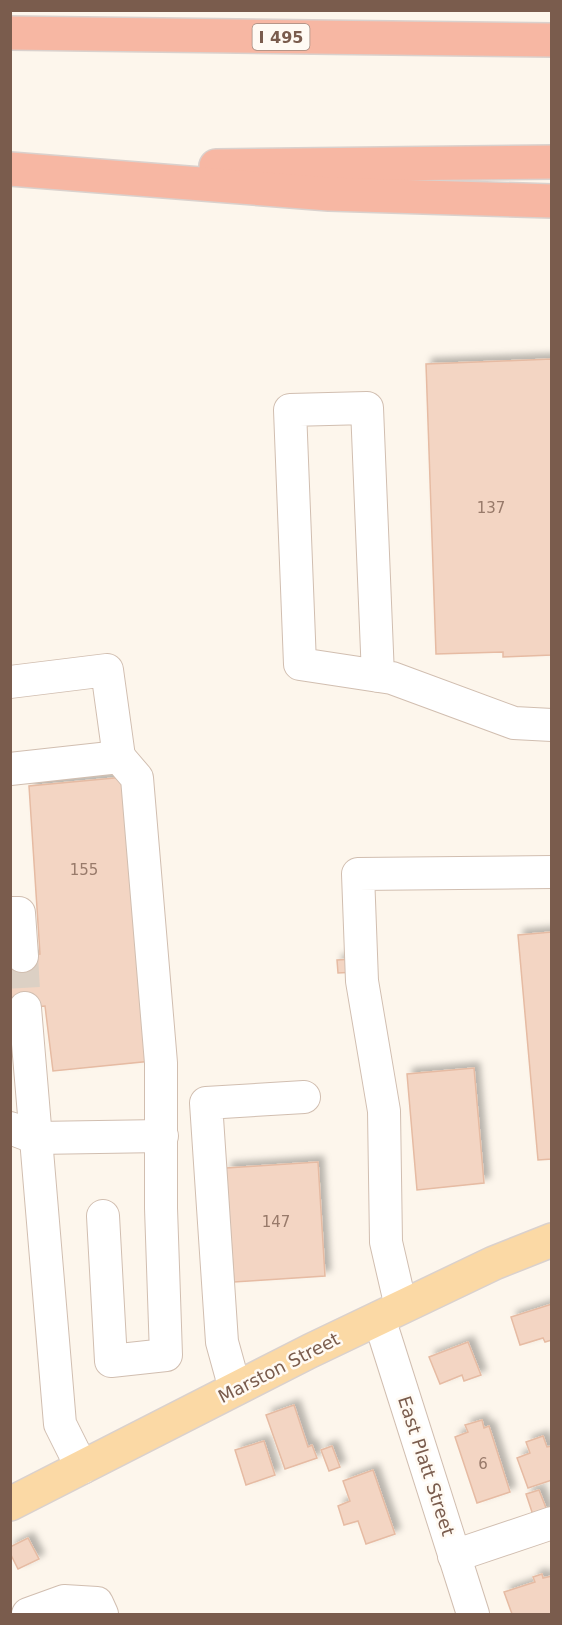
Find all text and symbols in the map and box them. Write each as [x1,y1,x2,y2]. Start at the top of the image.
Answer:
road number: I 495 [252,24,310,50]
house number: 137 [477,499,505,517]
house number: 155 [70,861,98,879]
house number: 147 [262,1213,290,1231]
street label: Marston Street [215,1328,343,1407]
street label: East Platt Street [394,1393,459,1539]
house number: 6 [478,1455,488,1473]

